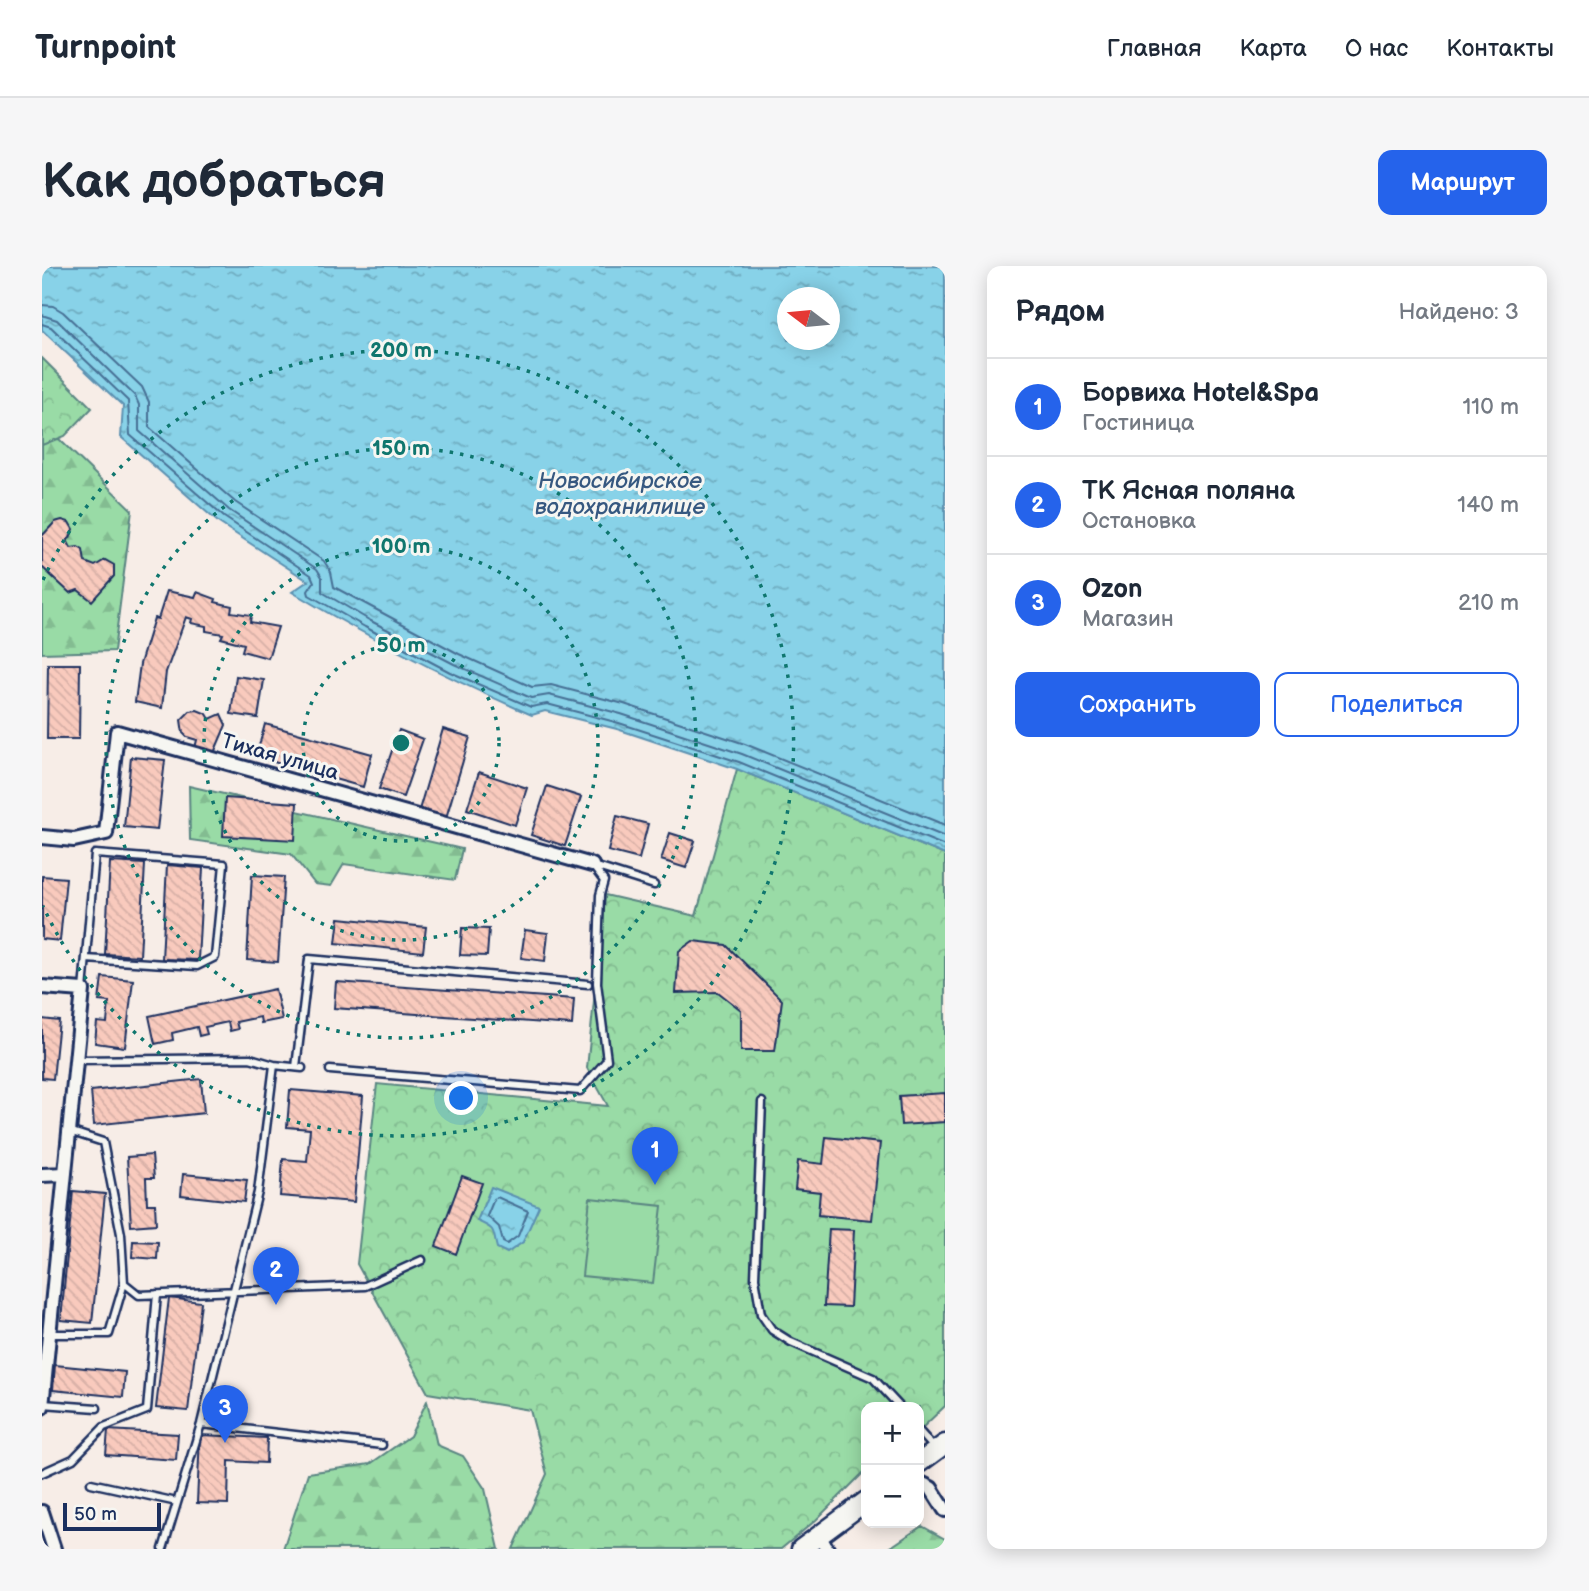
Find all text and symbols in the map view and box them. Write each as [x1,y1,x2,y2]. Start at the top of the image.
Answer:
text: Turnpoint [35,28,176,68]
text: Главная [1107,34,1201,63]
text: Карта [1239,34,1307,63]
text: О нас [1345,34,1408,63]
text: Контакты [1446,34,1554,63]
button: Маршрут [1378,150,1547,215]
text: Как добраться [42,153,386,212]
north arrow [777,287,840,350]
text: Рядом [1015,294,1105,330]
text: Найдено: 3 [1398,298,1519,326]
text: 200 m [370,338,432,363]
text: Борвиха Hotel&Spa [1082,378,1319,409]
text: 1 [1033,393,1043,421]
text: 110 m [1462,393,1519,421]
text: Гостиница [1082,409,1195,437]
text: 150 m [372,436,430,461]
water label: Новосибирское водохранилище [535,467,705,521]
text: ТК Ясная поляна [1082,476,1295,507]
text: 2 [1031,491,1045,519]
text: 140 m [1457,491,1519,519]
text: Остановка [1082,507,1196,535]
text: 100 m [372,534,430,559]
text: Ozon [1082,574,1143,605]
text: 3 [1031,589,1045,617]
text: 210 m [1458,589,1519,617]
text: Магазин [1082,605,1174,633]
text: 50 m [377,633,425,658]
button: Сохранить [1015,672,1260,737]
button: Поделиться [1274,672,1519,737]
street label: Тихая улица [218,728,342,786]
centre of rings [389,731,413,755]
your location [444,1081,478,1115]
pin: 1 [632,1127,678,1185]
pin: 2 [253,1247,299,1305]
pin: 3 [202,1385,248,1443]
map controls [861,1402,924,1528]
button: + [861,1402,924,1465]
button: − [861,1465,924,1528]
scale bar [63,1500,161,1532]
text: 50 m [74,1503,117,1526]

